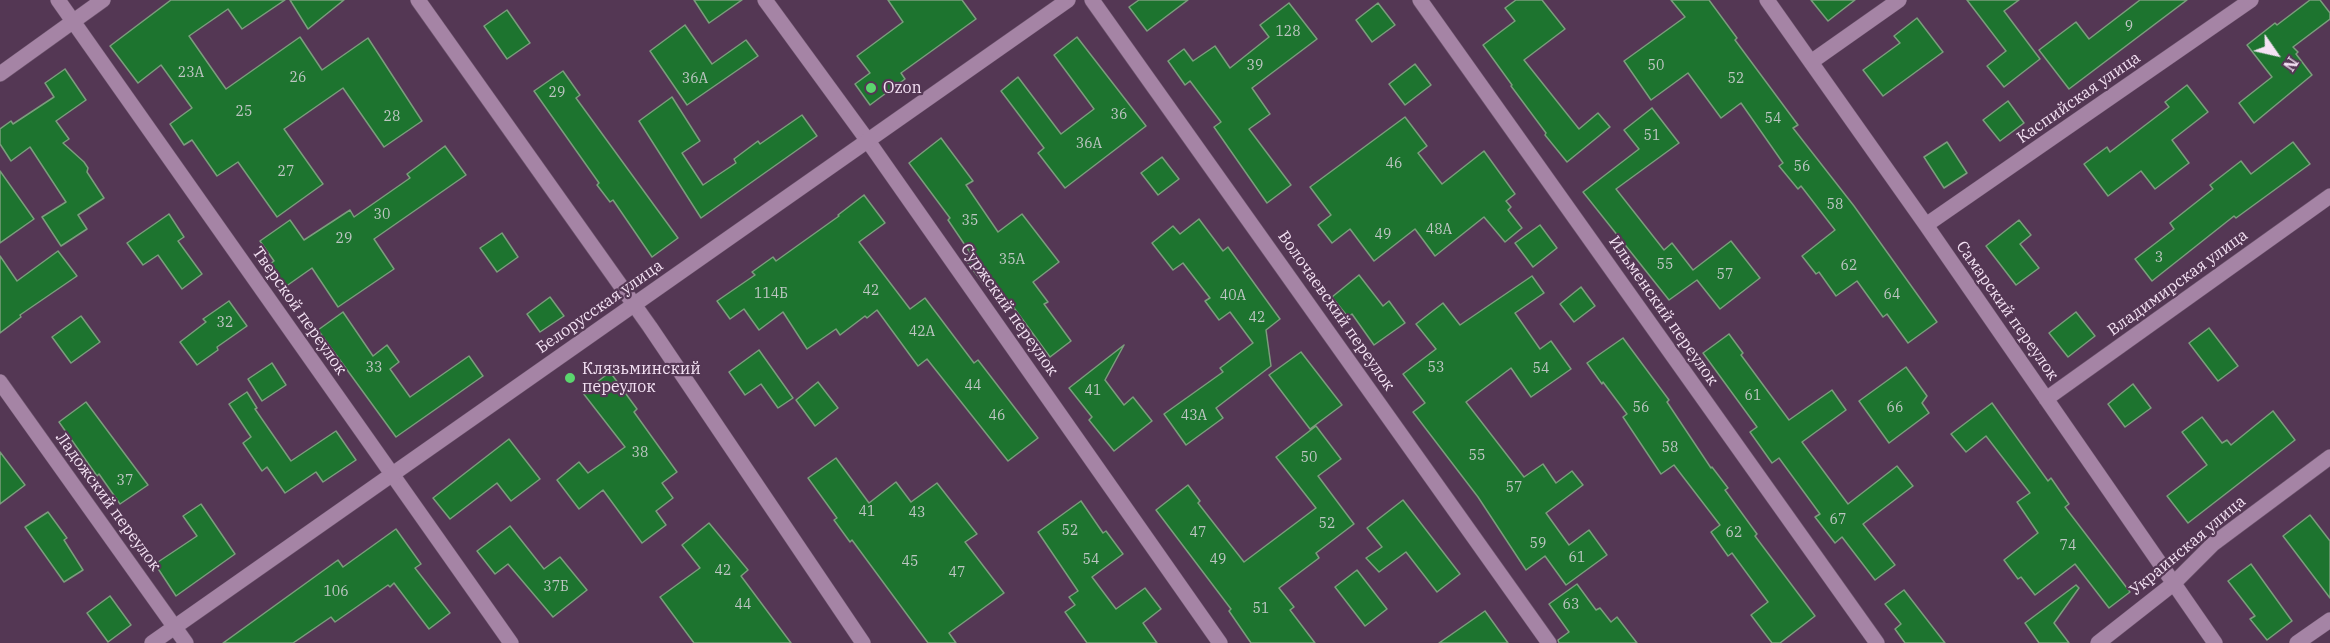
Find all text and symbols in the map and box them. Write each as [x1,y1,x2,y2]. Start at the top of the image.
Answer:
house number: 9 [2125,19,2133,35]
house number: 128 [1275,24,1301,40]
north arrow [2246,24,2306,84]
street label: Каспийская улица [2014,48,2144,148]
text: N [2279,53,2303,75]
house number: 39 [1247,58,1263,74]
house number: 50 [1648,58,1664,74]
house number: 23А [178,65,204,81]
house number: 26 [290,70,306,86]
house number: 36А [682,71,708,87]
house number: 52 [1728,71,1744,87]
place label: Ozon [883,78,922,98]
marker: Ozon [864,81,878,95]
house number: 29 [549,85,565,101]
house number: 25 [236,104,252,120]
house number: 36 [1111,107,1127,123]
house number: 28 [384,109,400,125]
house number: 54 [1765,111,1781,127]
house number: 51 [1644,128,1660,144]
house number: 36А [1076,136,1102,152]
house number: 46 [1386,156,1402,172]
house number: 56 [1794,159,1810,175]
house number: 27 [278,164,294,180]
house number: 58 [1827,197,1843,213]
house number: 30 [374,207,390,223]
house number: 35 [962,213,978,229]
house number: 48А [1426,222,1452,238]
street label: Владимирская улица [2104,226,2252,340]
house number: 49 [1375,227,1391,243]
street label: Волочаевский переулок [1274,228,1398,394]
house number: 29 [336,231,352,247]
street label: Ильменский переулок [1604,233,1722,389]
street label: Самарский переулок [1952,238,2062,384]
street label: Суржский переулок [956,240,1062,380]
street label: Тверской переулок [248,243,350,379]
house number: 3 [2155,250,2163,266]
house number: 35А [999,252,1025,268]
street label: Белорусская улица [533,256,667,358]
house number: 55 [1657,257,1673,273]
house number: 62 [1841,258,1857,274]
house number: 57 [1717,267,1733,283]
house number: 42 [863,283,879,299]
house number: 114Б [754,286,788,302]
house number: 64 [1884,287,1900,303]
house number: 40А [1220,288,1246,304]
house number: 42 [1249,310,1265,326]
house number: 32 [217,315,233,331]
house number: 42А [909,324,935,340]
place label: Клязьминский переулок [582,359,701,397]
house number: 33 [366,360,382,376]
house number: 53 [1428,360,1444,376]
house number: 54 [1533,361,1549,377]
marker: Клязьминский переулок [563,371,577,385]
house number: 44 [965,378,981,394]
house number: 41 [1085,383,1101,399]
house number: 61 [1745,388,1761,404]
house number: 56 [1633,400,1649,416]
house number: 66 [1887,400,1903,416]
house number: 46 [989,408,1005,424]
house number: 43А [1181,408,1207,424]
street label: Ладожский переулок [51,429,165,575]
house number: 58 [1662,440,1678,456]
house number: 38 [632,445,648,461]
house number: 55 [1469,448,1485,464]
house number: 50 [1301,450,1317,466]
house number: 37 [117,473,133,489]
house number: 57 [1506,480,1522,496]
street label: Украинская улица [2126,492,2250,600]
house number: 41 [859,504,875,520]
house number: 43 [909,505,925,521]
house number: 67 [1830,512,1846,528]
house number: 52 [1319,516,1335,532]
house number: 52 [1062,523,1078,539]
house number: 47 [1190,525,1206,541]
house number: 62 [1726,525,1742,541]
house number: 59 [1530,536,1546,552]
house number: 74 [2060,538,2076,554]
house number: 61 [1569,550,1585,566]
house number: 54 [1083,552,1099,568]
house number: 49 [1210,552,1226,568]
house number: 45 [902,554,918,570]
house number: 42 [715,563,731,579]
house number: 47 [949,565,965,581]
house number: 37Б [543,579,569,595]
house number: 106 [323,584,349,600]
house number: 44 [735,597,751,613]
house number: 63 [1563,597,1579,613]
house number: 51 [1253,601,1269,617]

